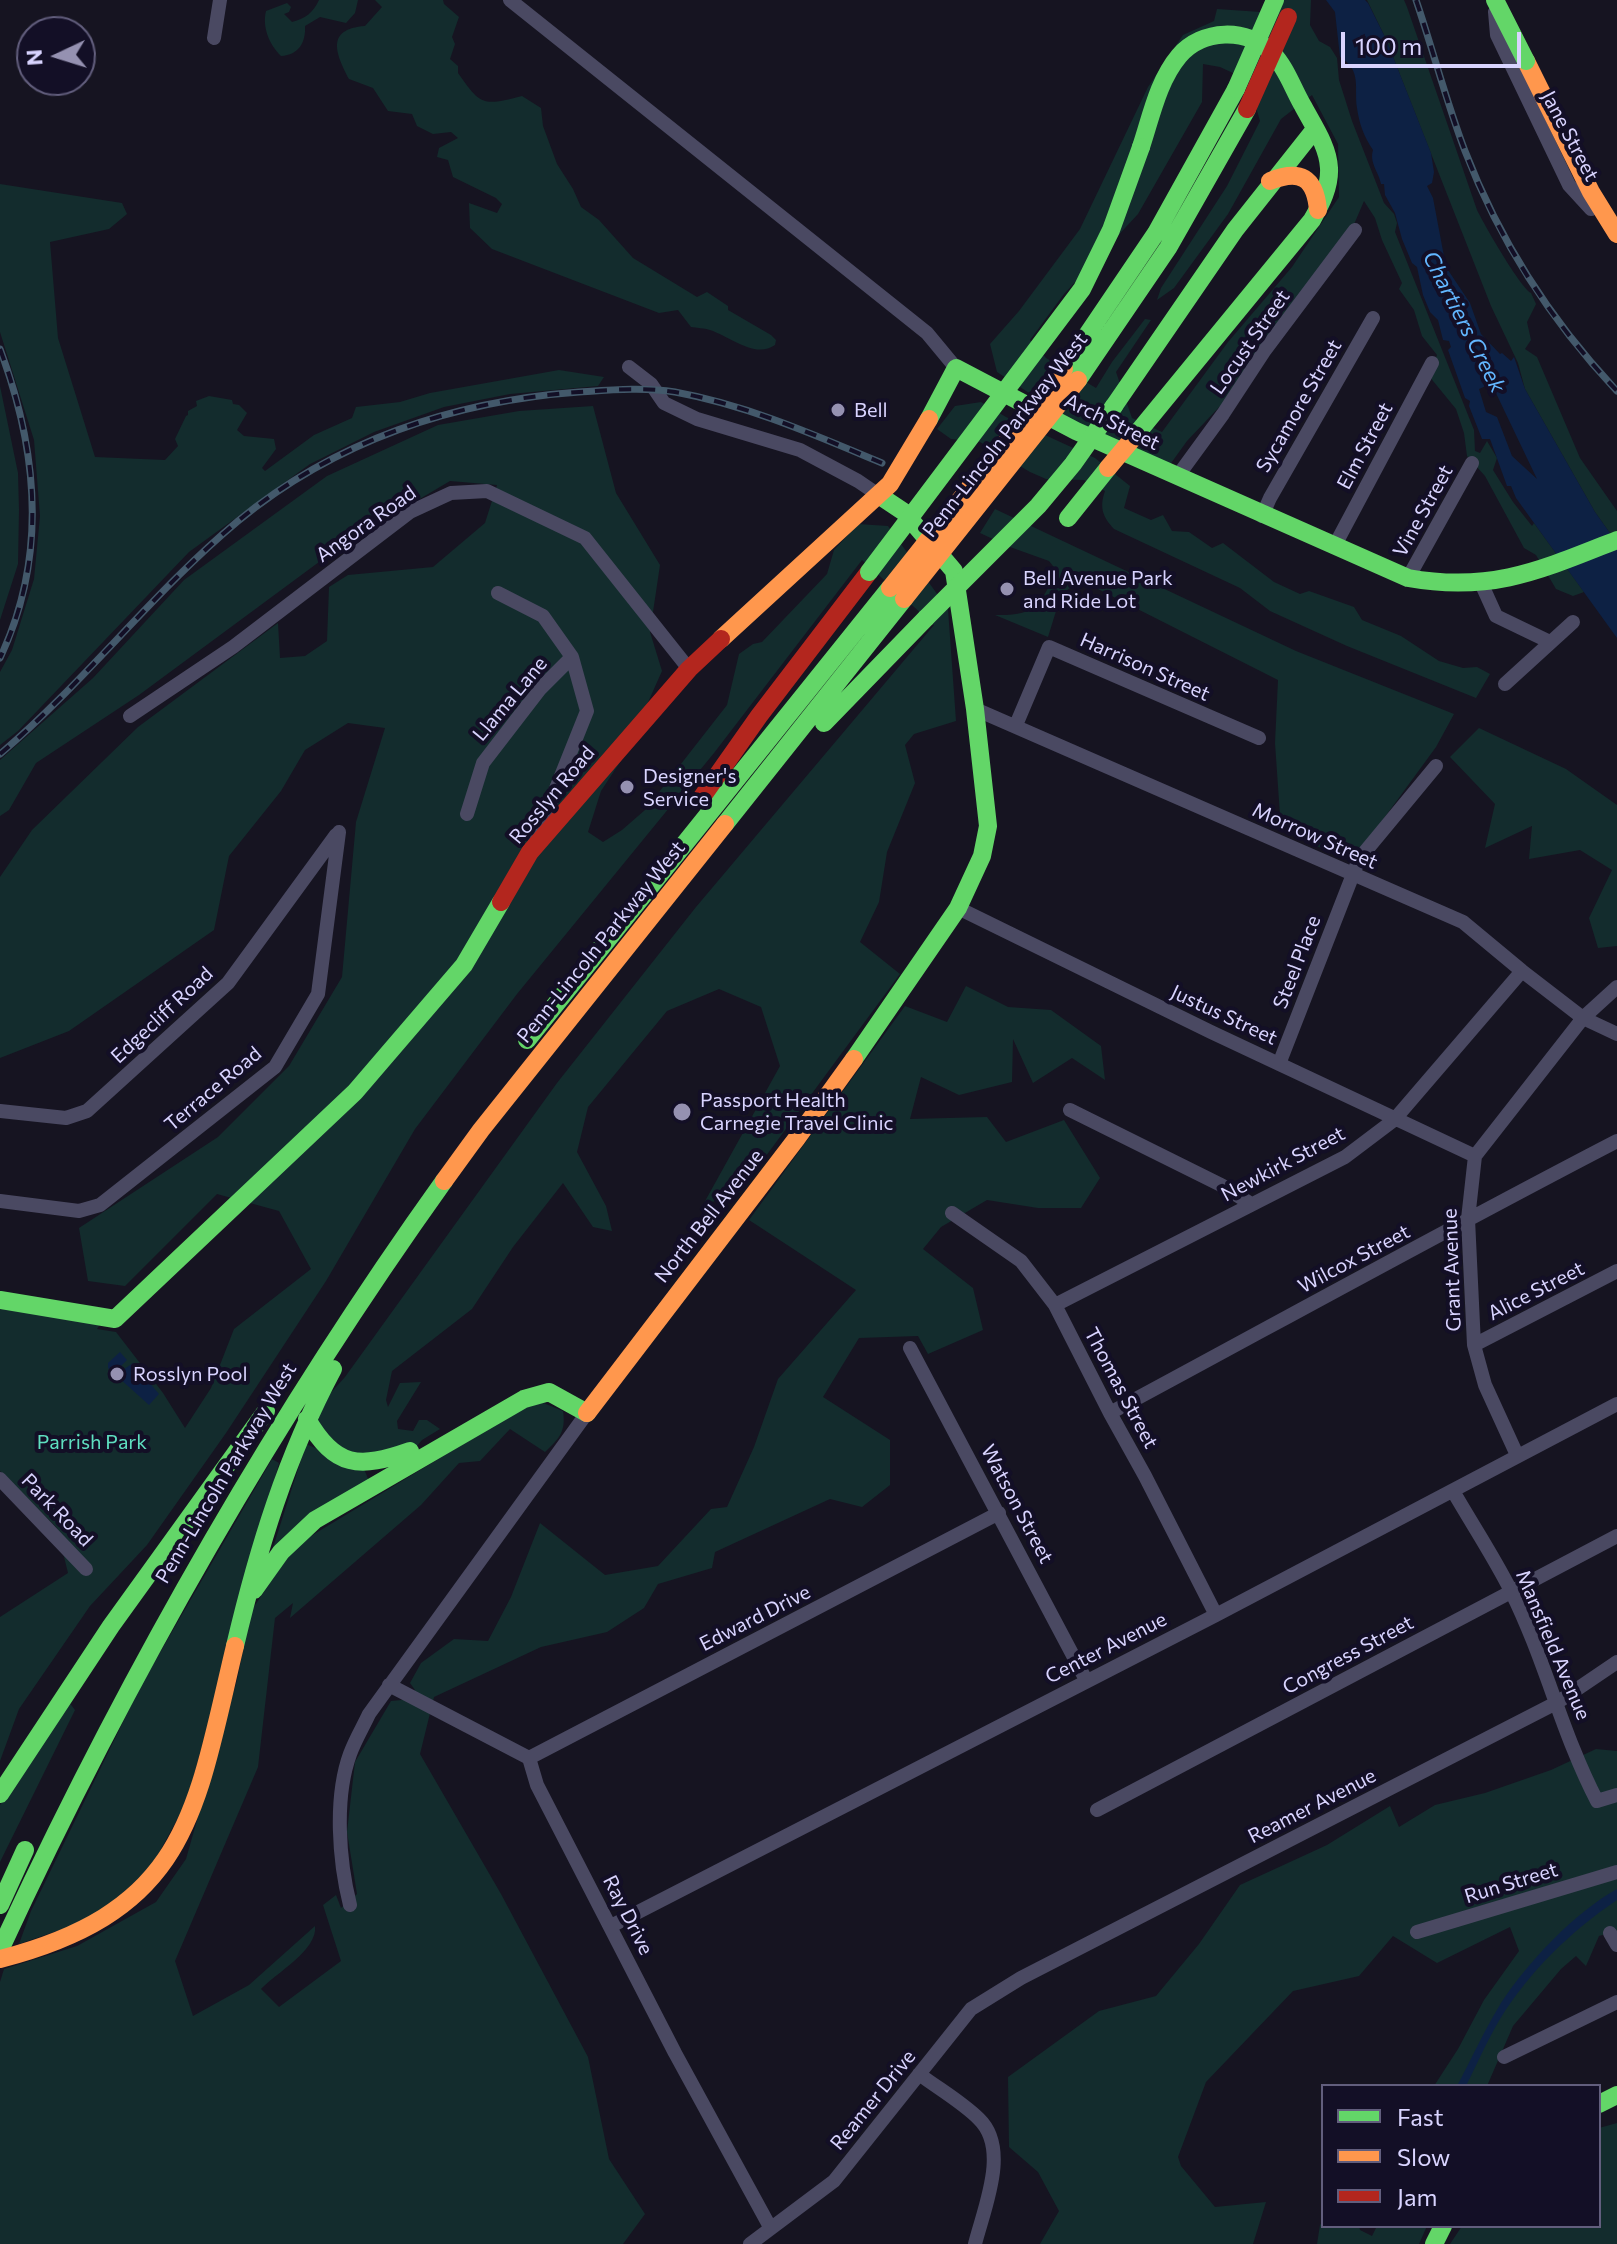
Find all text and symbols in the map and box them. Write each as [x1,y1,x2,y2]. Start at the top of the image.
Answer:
north arrow [16,16,96,96]
scale bar [1345,16,1525,66]
text: 100 m [1355,31,1422,60]
text: N [20,48,48,67]
street label: Jane Street [1536,87,1604,185]
water label: Chartiers Creek [1417,247,1511,397]
street label: Locust Street [1205,285,1295,399]
street label: Penn-Lincoln Parkway West [918,328,1092,542]
street label: Sycamore Street [1251,335,1347,477]
street label: Arch Street [1060,389,1164,455]
place label: Bell [854,398,888,422]
street label: Elm Street [1332,399,1398,493]
marker: Bell [829,401,847,419]
street label: Vine Street [1388,461,1458,561]
street label: Angora Road [311,481,421,567]
place label: Bell Avenue Park and Ride Lot [1023,566,1173,613]
marker: Bell Avenue Park and Ride Lot [998,580,1016,598]
street label: Harrison Street [1076,628,1214,706]
street label: Llama Lane [468,652,552,746]
street label: Rosslyn Road [504,741,600,849]
place label: Designer's Service [643,764,736,811]
marker: Designer's Service [618,778,636,796]
street label: Morrow Street [1249,798,1381,874]
street label: Penn-Lincoln Parkway West [512,836,690,1048]
street label: Steel Place [1268,912,1326,1012]
street label: Edgecliff Road [106,962,218,1068]
street label: Justus Street [1167,980,1281,1050]
street label: Terrace Road [160,1042,266,1136]
place label: Passport Health Carnegie Travel Clinic [700,1088,893,1135]
marker: Passport Health Carnegie Travel Clinic [671,1101,693,1123]
street label: Newkirk Street [1217,1121,1349,1207]
street label: North Bell Avenue [649,1145,769,1287]
street label: Grant Avenue [1438,1208,1466,1332]
street label: Wilcox Street [1294,1220,1414,1298]
street label: Alice Street [1484,1257,1588,1325]
street label: Thomas Street [1079,1323,1163,1453]
street label: Penn-Lincoln Parkway West [150,1358,302,1588]
place label: Rosslyn Pool [133,1362,248,1386]
marker: Rosslyn Pool [108,1365,126,1383]
park label: Parrish Park [37,1430,147,1454]
street label: Watson Street [976,1441,1058,1567]
street label: Park Road [16,1468,98,1552]
street label: Mansfield Avenue [1511,1566,1595,1724]
street label: Edward Drive [696,1580,814,1656]
street label: Center Avenue [1041,1607,1171,1689]
street label: Congress Street [1278,1610,1418,1700]
street label: Reamer Avenue [1244,1763,1380,1849]
street label: Run Street [1461,1857,1561,1909]
street label: Ray Drive [598,1871,658,1959]
street label: Reamer Drive [825,2045,921,2155]
legend [1321,2084,1601,2228]
text: Fast [1397,2102,1444,2131]
text: Slow [1397,2142,1450,2171]
text: Jam [1397,2182,1437,2211]

